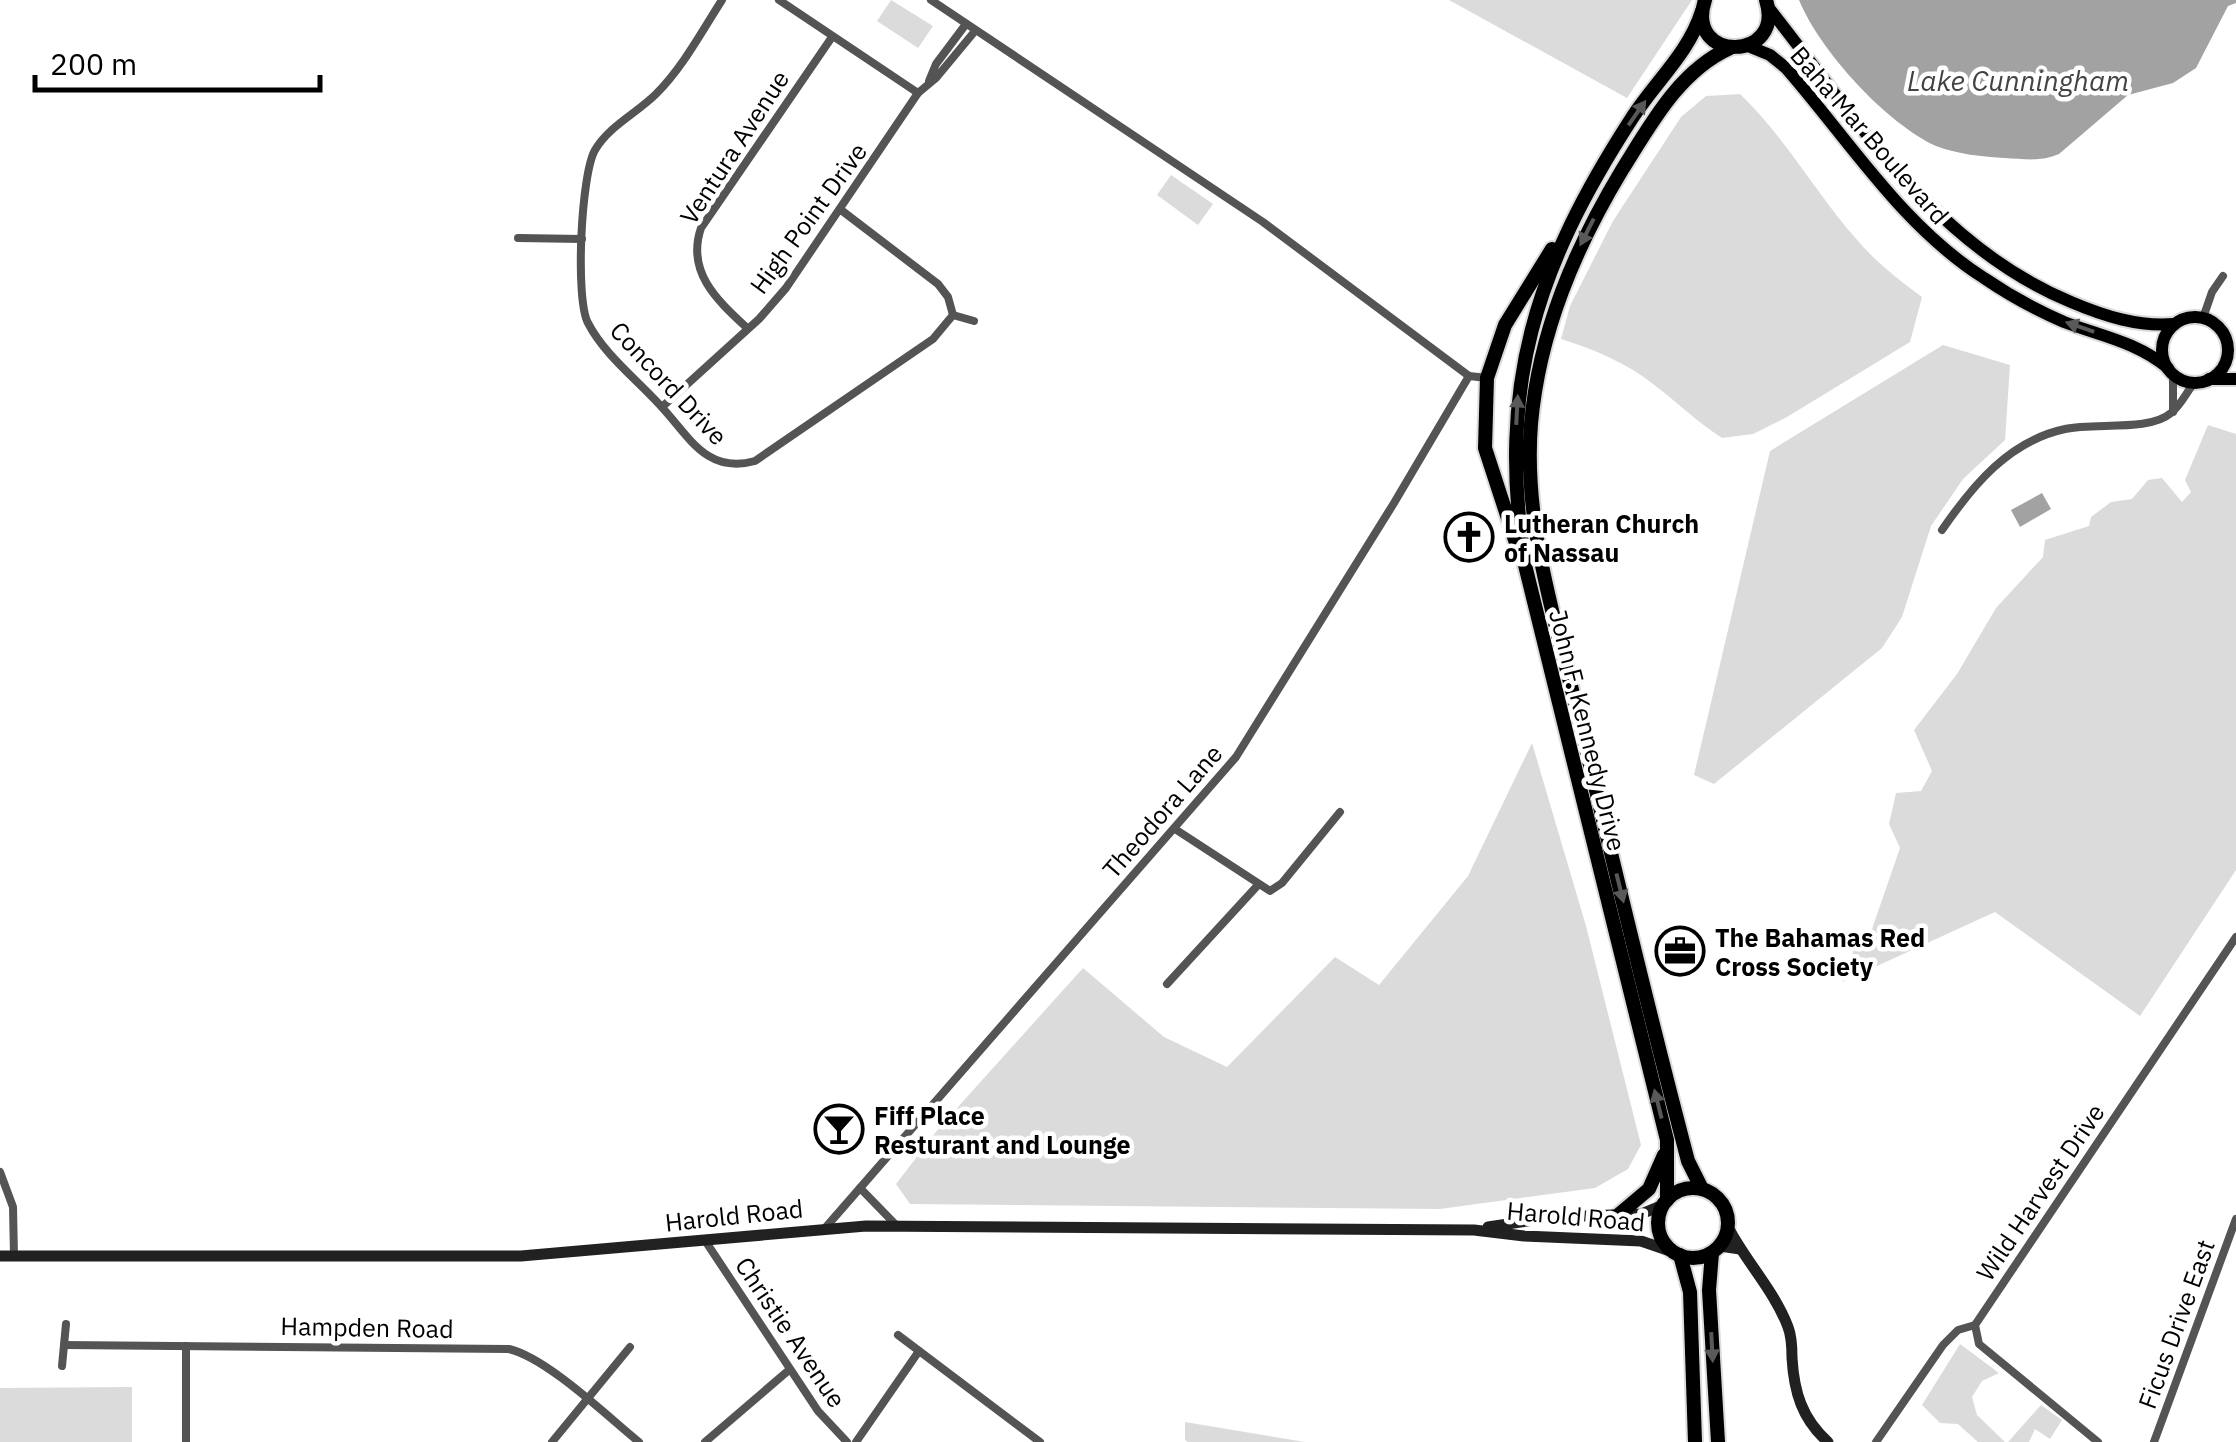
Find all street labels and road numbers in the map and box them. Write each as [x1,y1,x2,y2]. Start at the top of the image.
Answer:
street label: Baha Mar Boulevard [1784,39,1956,231]
street label: Ventura Avenue [672,64,796,230]
street label: High Point Drive [742,136,874,300]
street label: Concord Drive [603,314,735,452]
street label: John F. Kennedy Drive [1542,606,1634,854]
street label: Theodora Lane [1095,737,1229,885]
street label: Wild Harvest Drive [1969,1097,2111,1287]
street label: Harold Road [663,1191,805,1239]
street label: Harold Road [1505,1194,1647,1238]
street label: Ficus Drive East [2130,1235,2222,1413]
street label: Christie Avenue [728,1250,854,1414]
street label: Hampden Road [280,1309,454,1345]

